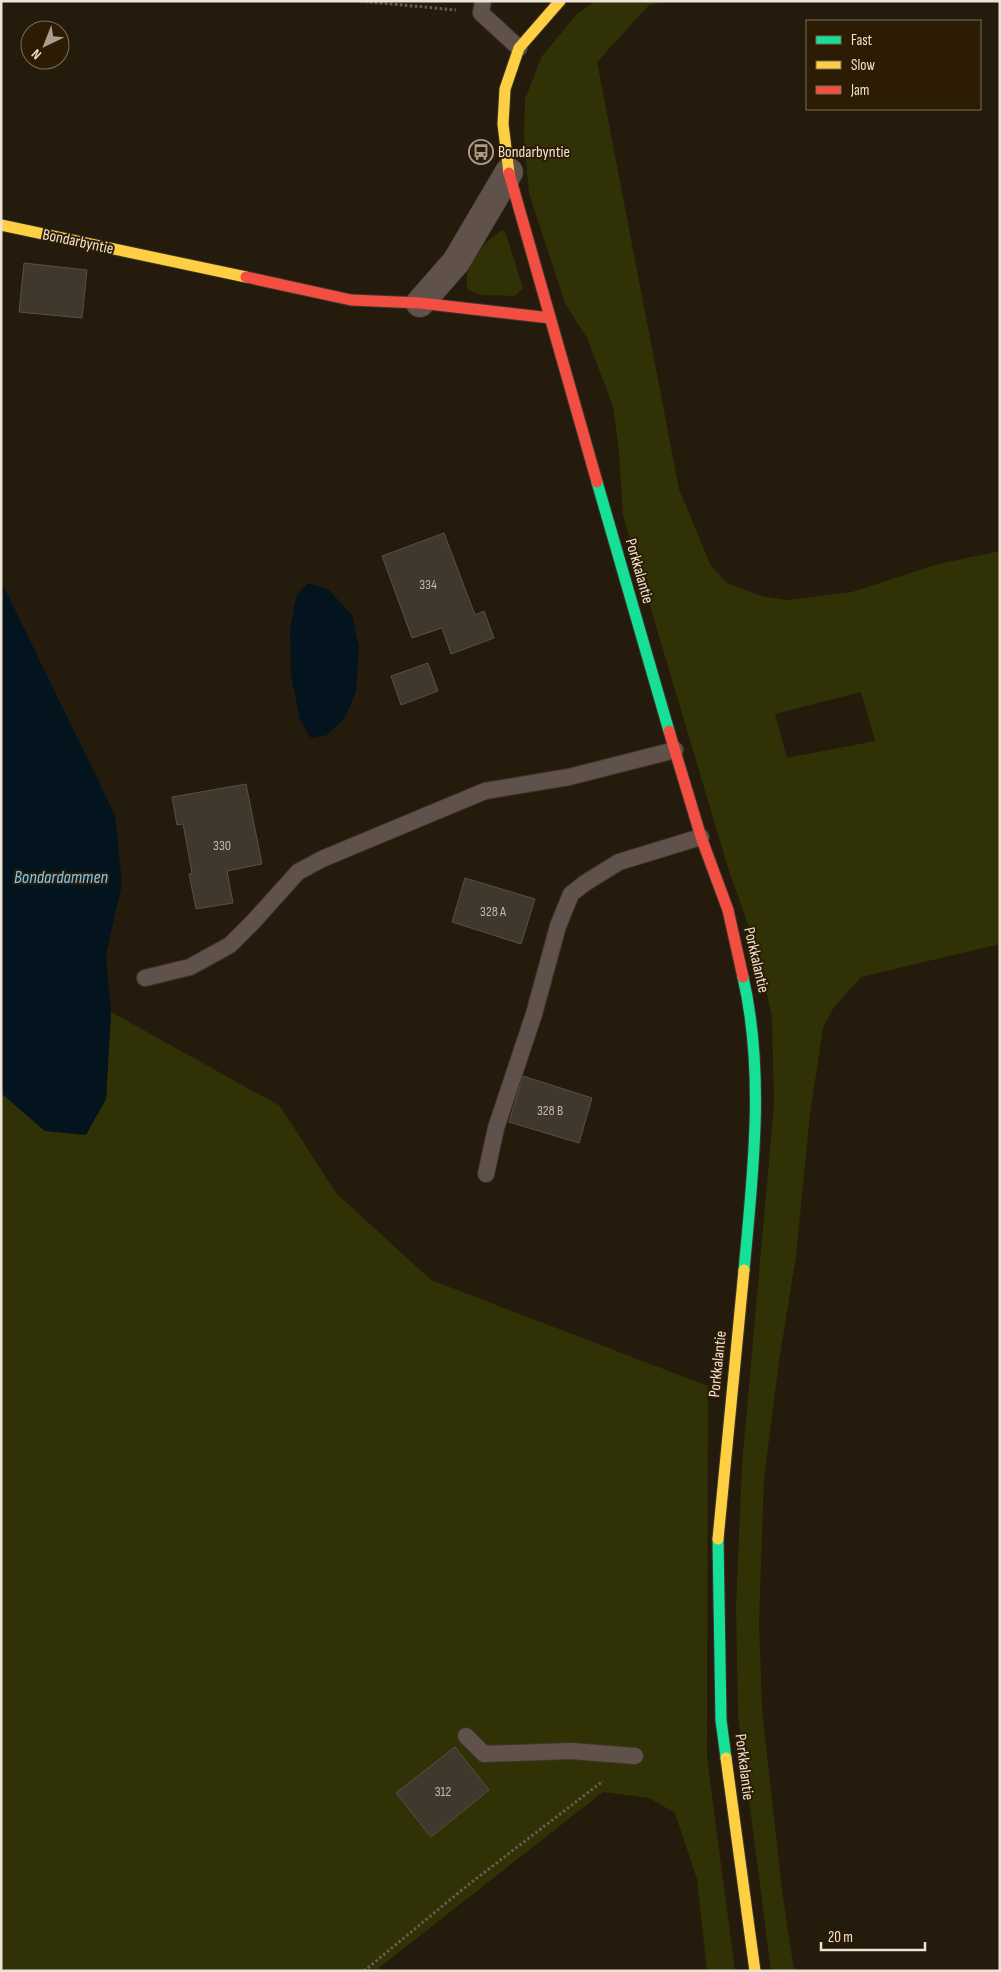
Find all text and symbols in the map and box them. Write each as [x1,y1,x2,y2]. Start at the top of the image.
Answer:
north arrow [20,20,70,70]
legend [806,20,981,110]
text: Fast [851,31,873,50]
text: N [28,45,45,63]
text: Slow [851,56,875,75]
text: Jam [850,81,869,100]
bus stop icon: Bondarbyntie [468,139,494,165]
place label: Bondarbyntie [498,143,570,162]
street label: Bondarbyntie [41,225,115,259]
street label: Porkkalantie [621,536,657,606]
house number: 334 [419,576,437,593]
house number: 330 [213,837,231,854]
water label: Bondardammen [14,867,108,888]
house number: 328 A [480,903,507,920]
street label: Porkkalantie [739,925,773,995]
house number: 328 B [537,1102,563,1119]
street label: Porkkalantie [705,1330,731,1398]
street label: Porkkalantie [731,1733,757,1801]
house number: 312 [435,1783,452,1800]
scale bar [821,1920,925,1952]
text: 20 m [828,1928,853,1947]

